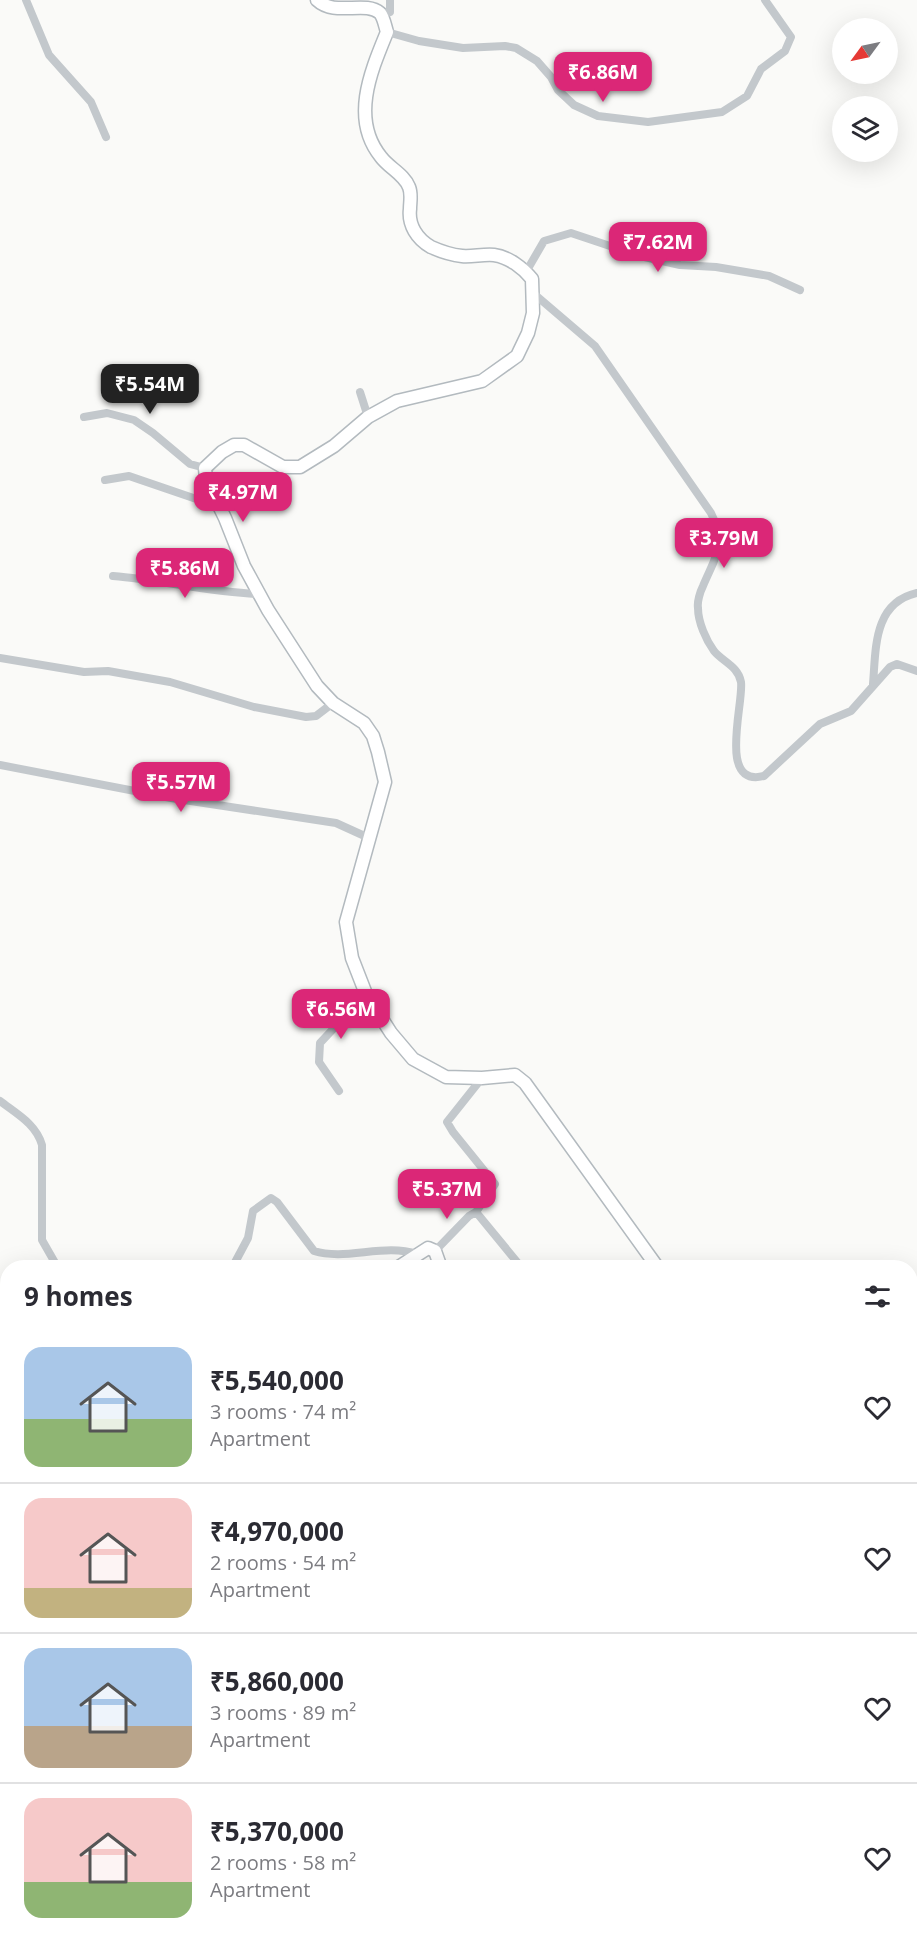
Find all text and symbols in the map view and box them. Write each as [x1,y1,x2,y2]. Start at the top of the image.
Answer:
north arrow [832,18,898,84]
map controls [832,18,898,162]
pin: ₹6.86M [554,52,652,103]
text: ₹6.86M [568,58,638,85]
button: layers [832,96,898,162]
pin: ₹7.62M [609,222,707,273]
text: ₹7.62M [623,228,693,255]
pin: ₹5.54M [101,364,199,415]
text: ₹5.54M [115,370,185,397]
pin: ₹4.97M [194,472,292,523]
text: ₹4.97M [208,478,278,505]
pin: ₹3.79M [675,518,773,569]
text: ₹3.79M [689,524,759,551]
pin: ₹5.86M [136,548,234,599]
text: ₹5.86M [150,554,220,581]
pin: ₹5.57M [132,762,230,813]
text: ₹5.57M [146,768,216,795]
pin: ₹6.56M [292,989,390,1040]
text: ₹6.56M [306,995,376,1022]
pin: ₹5.37M [398,1169,496,1220]
text: ₹5.37M [412,1175,482,1202]
text: 9 homes [24,1278,133,1314]
icon: filters [861,1280,894,1313]
text: ₹5,540,000 [210,1362,344,1398]
icon: home [72,1371,144,1443]
icon: heart [861,1391,894,1424]
text: 3 rooms · 74 m² [210,1398,356,1425]
text: Apartment [210,1425,310,1452]
text: ₹4,970,000 [210,1513,344,1549]
icon: home [72,1522,144,1594]
icon: heart [861,1542,894,1575]
text: 2 rooms · 54 m² [210,1549,356,1576]
text: Apartment [210,1576,310,1603]
text: ₹5,860,000 [210,1663,344,1699]
icon: home [72,1672,144,1744]
icon: heart [861,1692,894,1725]
text: 3 rooms · 89 m² [210,1699,356,1726]
text: Apartment [210,1726,310,1753]
text: ₹5,370,000 [210,1813,344,1849]
icon: home [72,1822,144,1894]
icon: heart [861,1842,894,1875]
text: 2 rooms · 58 m² [210,1849,356,1876]
text: Apartment [210,1876,310,1903]

